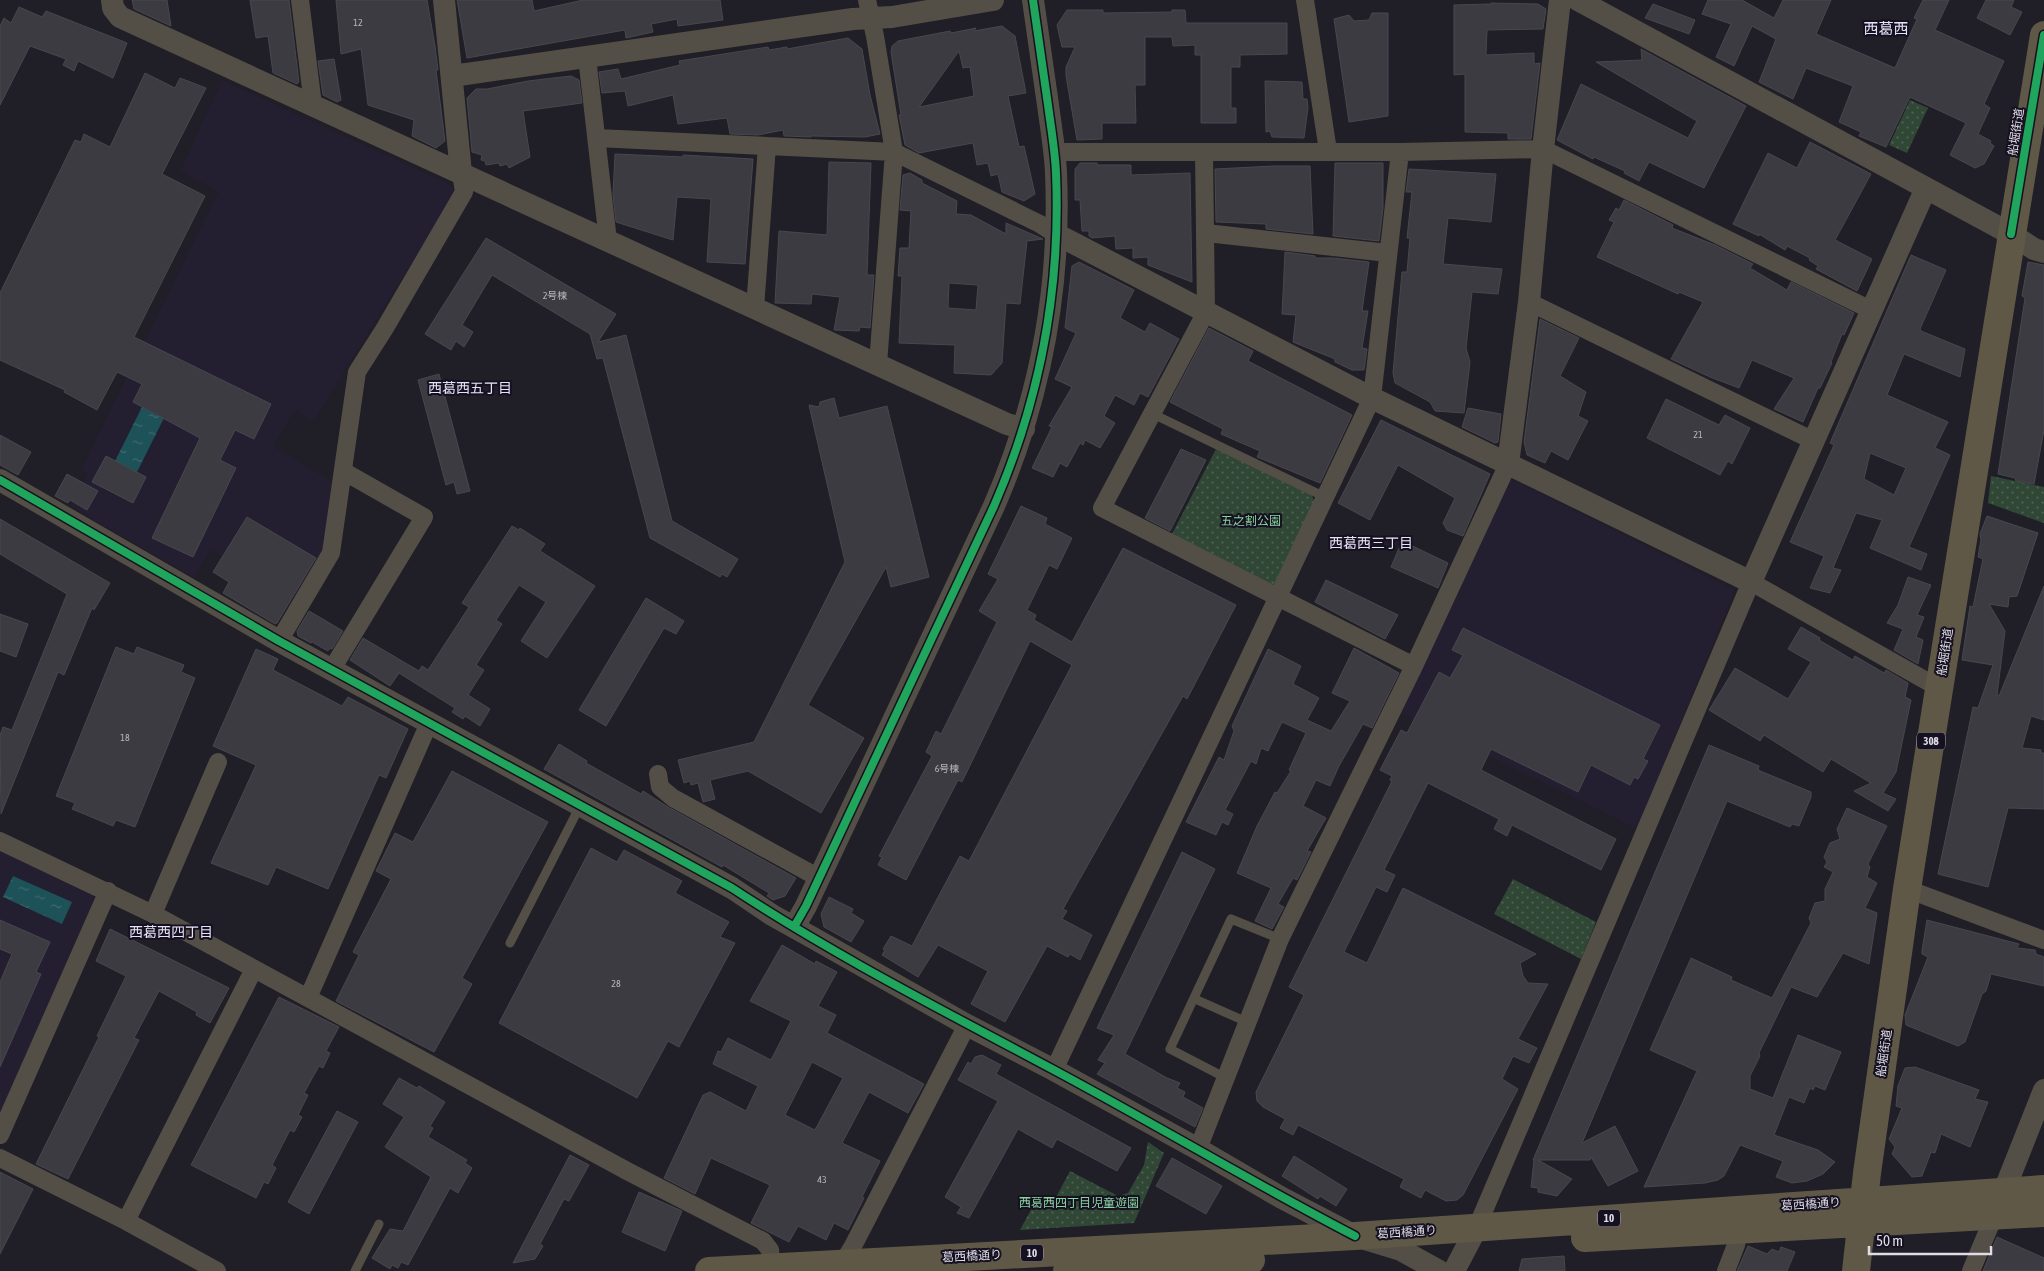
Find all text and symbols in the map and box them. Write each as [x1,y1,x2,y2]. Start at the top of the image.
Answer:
house number: 12 [353,17,363,28]
district label: 西葛西 [1863,20,1909,37]
street label: 船堀街道 [2005,107,2027,157]
house number: 2号棟 [543,290,567,301]
district label: 西葛西五丁目 [428,380,512,396]
house number: 21 [1693,429,1703,440]
park label: 五之割公園 [1221,514,1281,528]
district label: 西葛西三丁目 [1329,535,1413,551]
street label: 船堀街道 [1934,627,1956,677]
house number: 18 [120,732,130,743]
road number: 308 [1917,732,1945,749]
house number: 6号棟 [935,763,959,774]
district label: 西葛西四丁目 [129,924,213,940]
house number: 28 [611,978,621,989]
street label: 船堀街道 [1874,1028,1894,1078]
house number: 43 [817,1174,827,1185]
street label: 葛西橋通り [1781,1195,1841,1213]
park label: 西葛西四丁目児童遊園 [1019,1196,1139,1210]
road number: 10 [1598,1210,1620,1226]
street label: 葛西橋通り [1377,1223,1437,1241]
scale bar [1869,1224,1992,1256]
text: 50 m [1876,1232,1903,1249]
road number: 10 [1021,1244,1043,1262]
street label: 葛西橋通り [942,1247,1002,1265]

